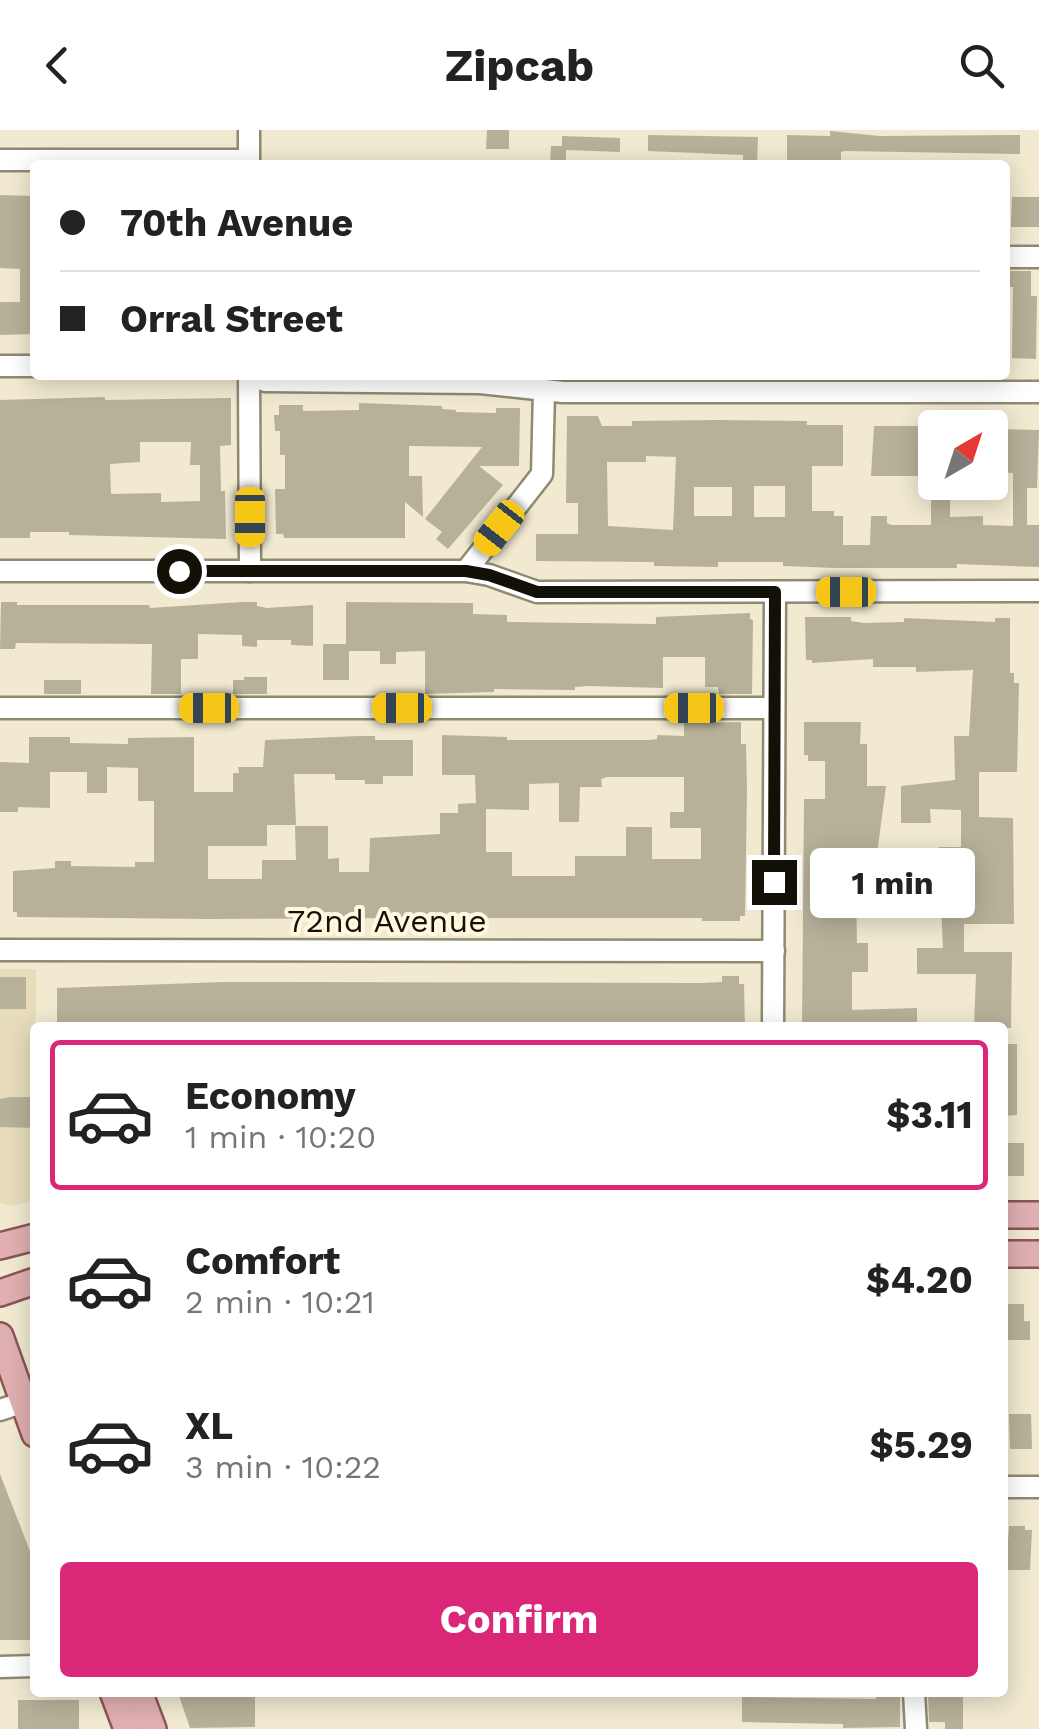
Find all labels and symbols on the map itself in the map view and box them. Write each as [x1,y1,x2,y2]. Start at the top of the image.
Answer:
north arrow [918,410,1008,500]
car [235,487,265,547]
car [469,495,529,561]
route start [157,549,202,594]
car [816,577,876,607]
car [179,693,239,723]
car [372,693,432,723]
car [664,693,724,723]
callout: 1 min [809,847,974,917]
route end [752,860,797,905]
street label: 72nd Avenue [287,902,487,940]

